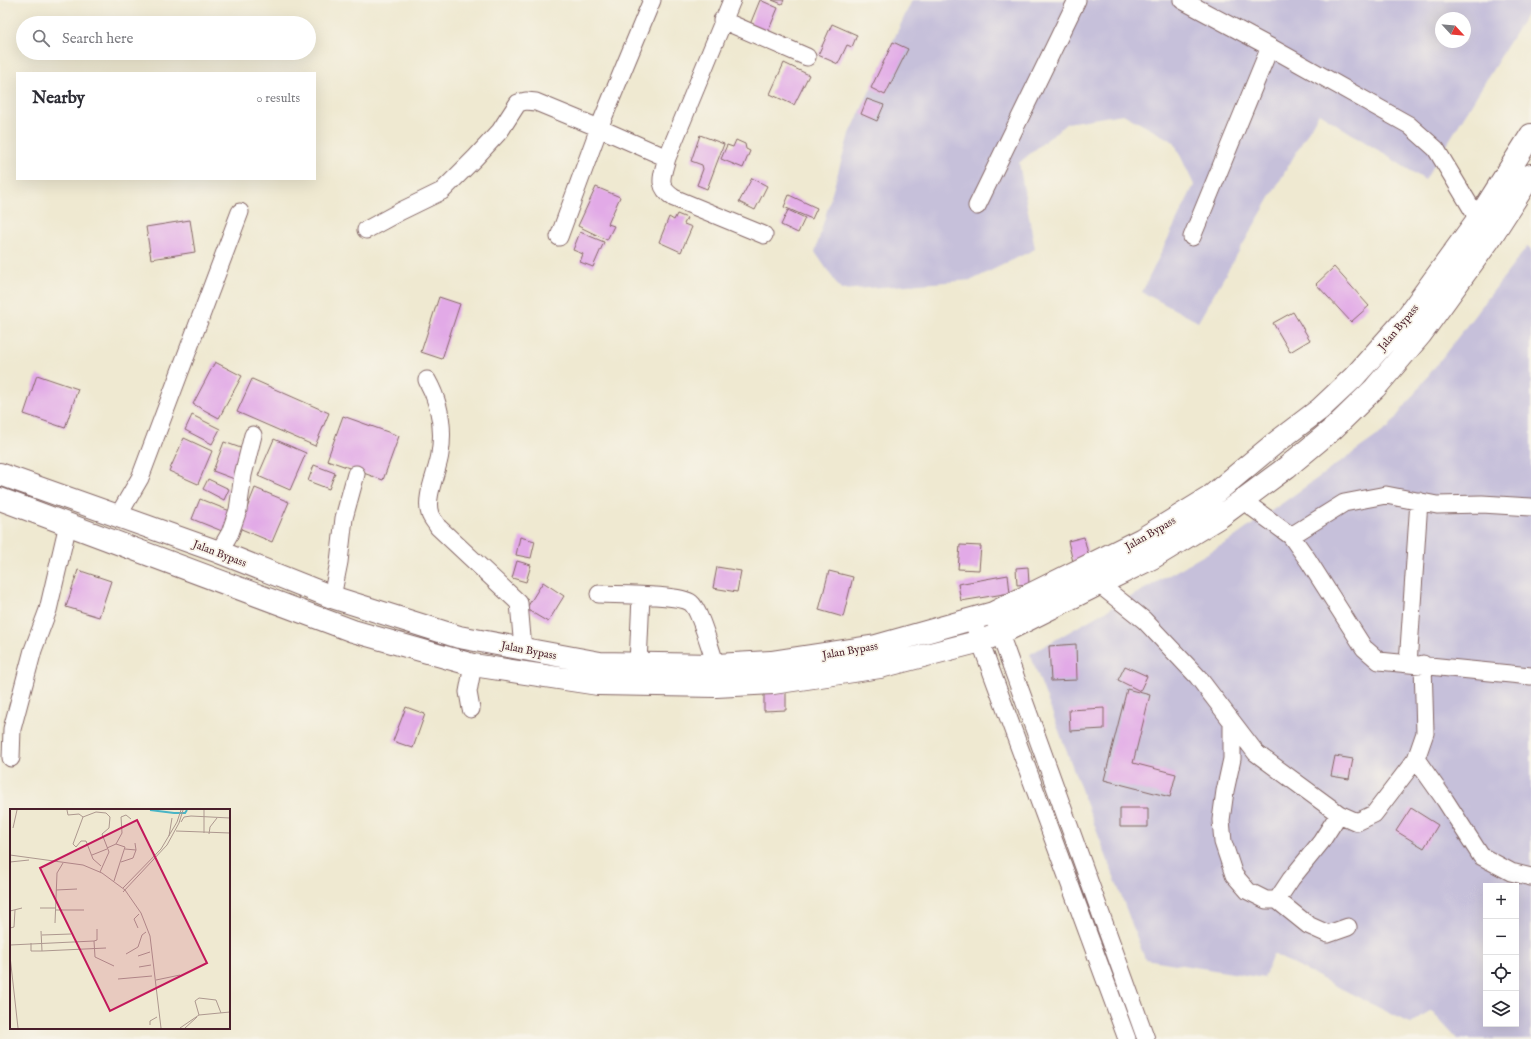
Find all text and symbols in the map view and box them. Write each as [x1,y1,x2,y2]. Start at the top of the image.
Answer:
north arrow [1435,12,1471,48]
search box [16,16,316,60]
icon: search [30,27,52,49]
text: Search here [62,29,133,48]
text: Nearby [32,88,85,109]
text: 0 results [256,90,300,107]
street label: Jalan Bypass [1374,302,1422,355]
street label: Jalan Bypass [1121,514,1178,555]
street label: Jalan Bypass [189,537,248,571]
street label: Jalan Bypass [498,638,558,663]
street label: Jalan Bypass [819,639,879,663]
inset map [10,809,230,1029]
map controls [1483,883,1519,1027]
button: + [1483,883,1519,919]
button: − [1483,919,1519,955]
button: locate [1483,955,1519,991]
button: layers [1483,991,1519,1027]

